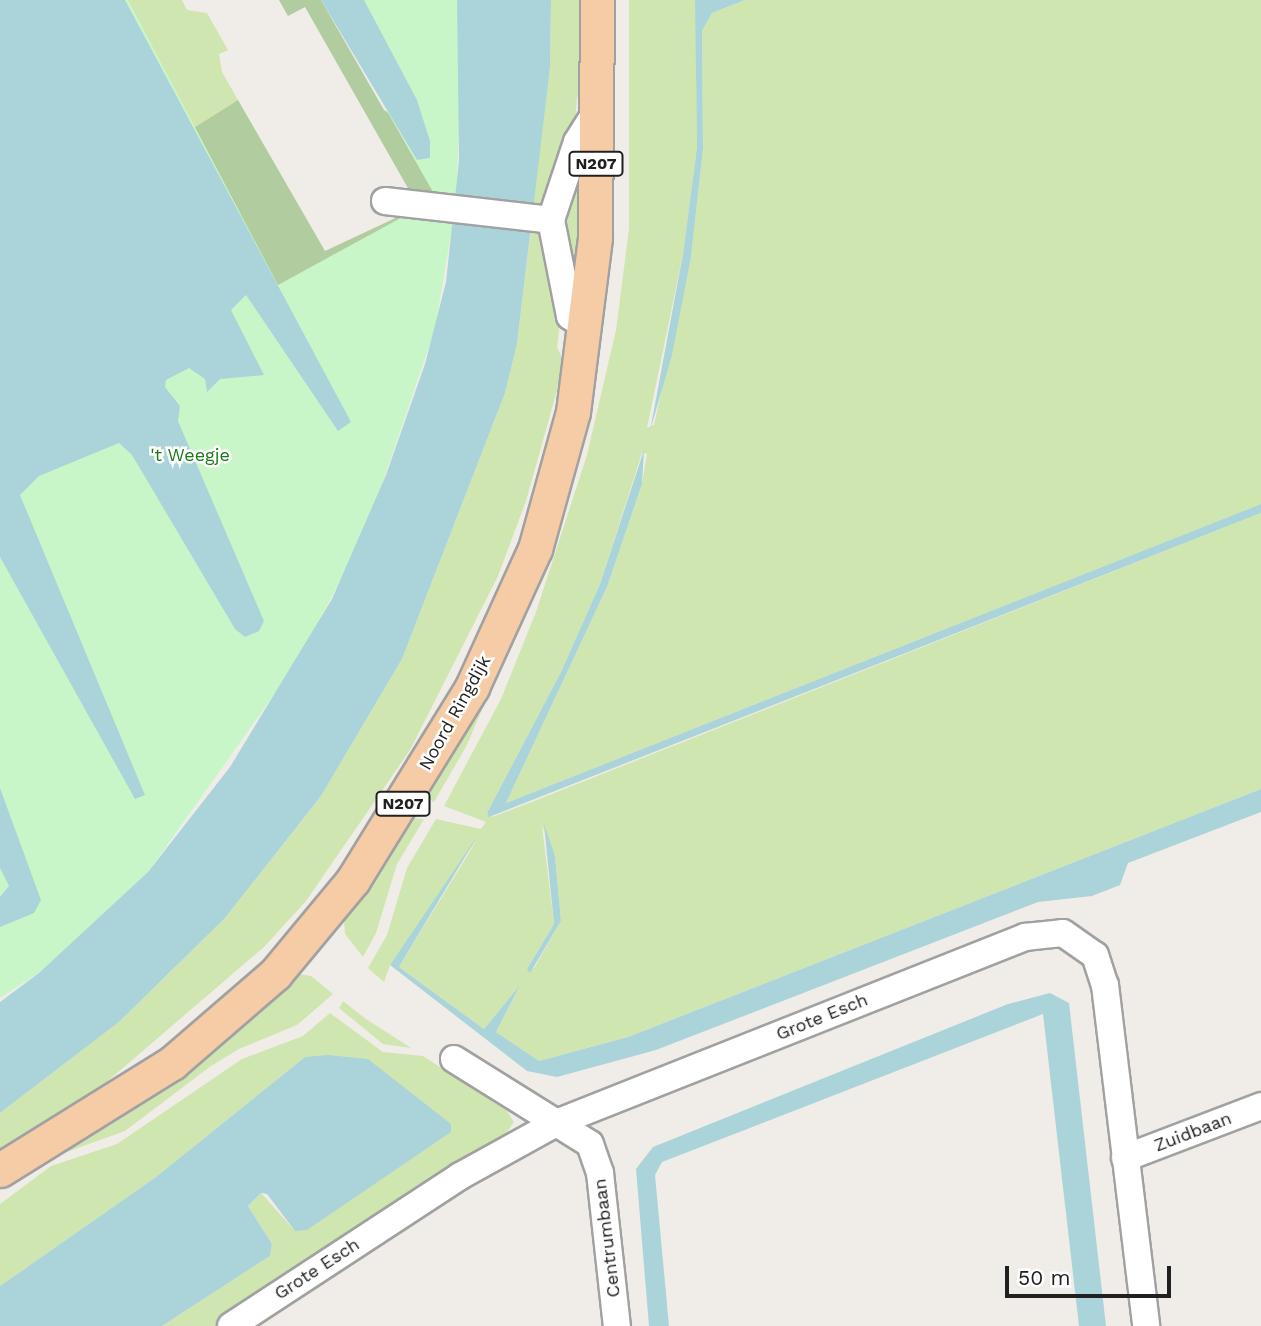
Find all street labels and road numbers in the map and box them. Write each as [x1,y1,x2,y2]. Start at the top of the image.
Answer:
road number: N207 [568,152,624,176]
street label: Noord Ringdijk [415,652,495,774]
road number: N207 [375,792,431,817]
street label: Grote Esch [773,989,871,1045]
street label: Zuidbaan [1151,1107,1235,1157]
street label: Centrumbaan [589,1177,625,1299]
street label: Grote Esch [270,1234,364,1304]

